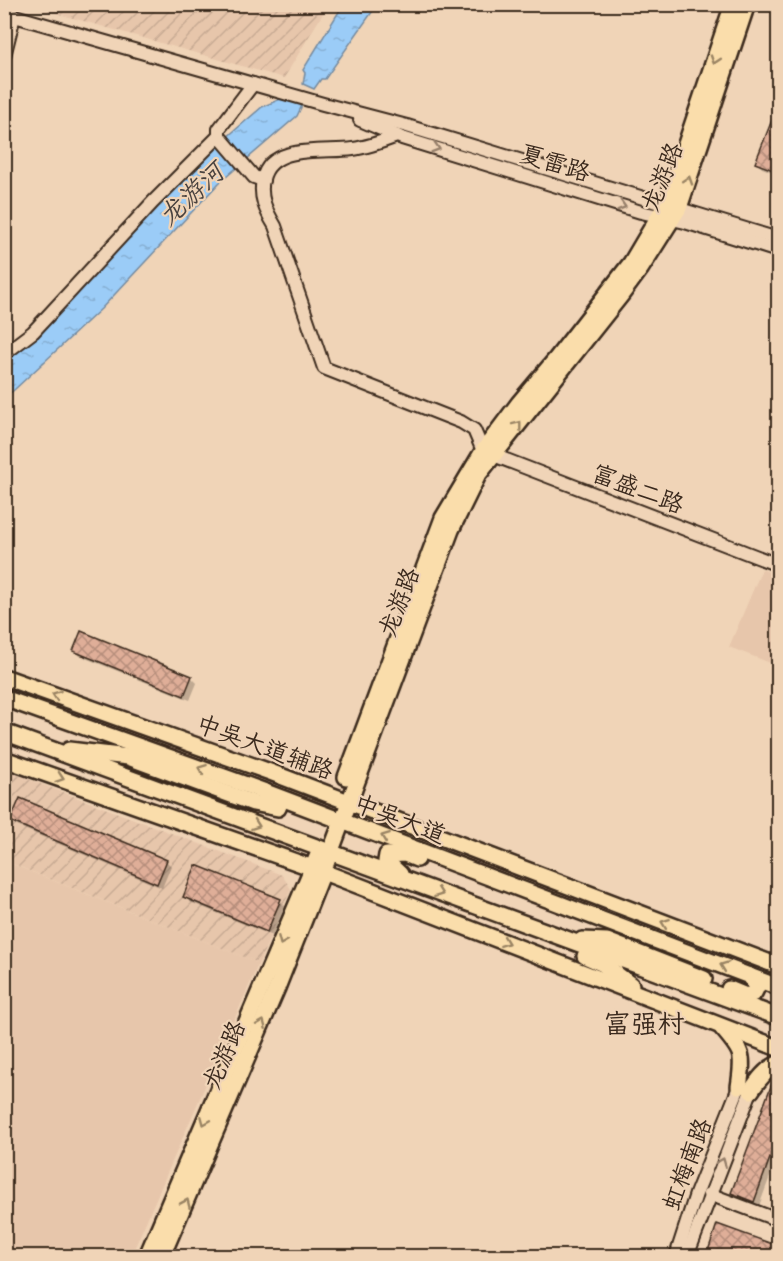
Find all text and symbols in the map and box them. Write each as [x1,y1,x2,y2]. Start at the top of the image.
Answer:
one-way arrow [710,54,722,65]
street label: 龙游路 [636,138,691,217]
street label: 夏雷路 [516,139,594,190]
one-way arrow [430,141,441,153]
water label: 龙游河 [152,154,235,234]
one-way arrow [681,175,693,186]
one-way arrow [616,199,627,211]
one-way arrow [510,421,521,432]
street label: 富盛二路 [587,459,688,522]
street label: 龙游路 [373,563,428,642]
one-way arrow [51,690,62,703]
street label: 中吴大道辅路 [192,709,337,788]
one-way arrow [197,763,208,776]
one-way arrow [54,771,65,784]
street label: 中吴大道 [349,789,450,852]
one-way arrow [250,818,261,830]
one-way arrow [380,832,391,844]
one-way arrow [434,885,444,898]
one-way arrow [660,917,671,930]
one-way arrow [499,934,510,947]
one-way arrow [277,935,289,946]
one-way arrow [719,961,730,974]
district label: 富强村 [604,1008,685,1043]
street label: 龙游路 [197,1016,254,1095]
one-way arrow [255,1019,267,1030]
one-way arrow [200,1114,212,1125]
street label: 虹梅南路 [657,1114,720,1215]
one-way arrow [715,1158,727,1169]
one-way arrow [178,1198,190,1209]

